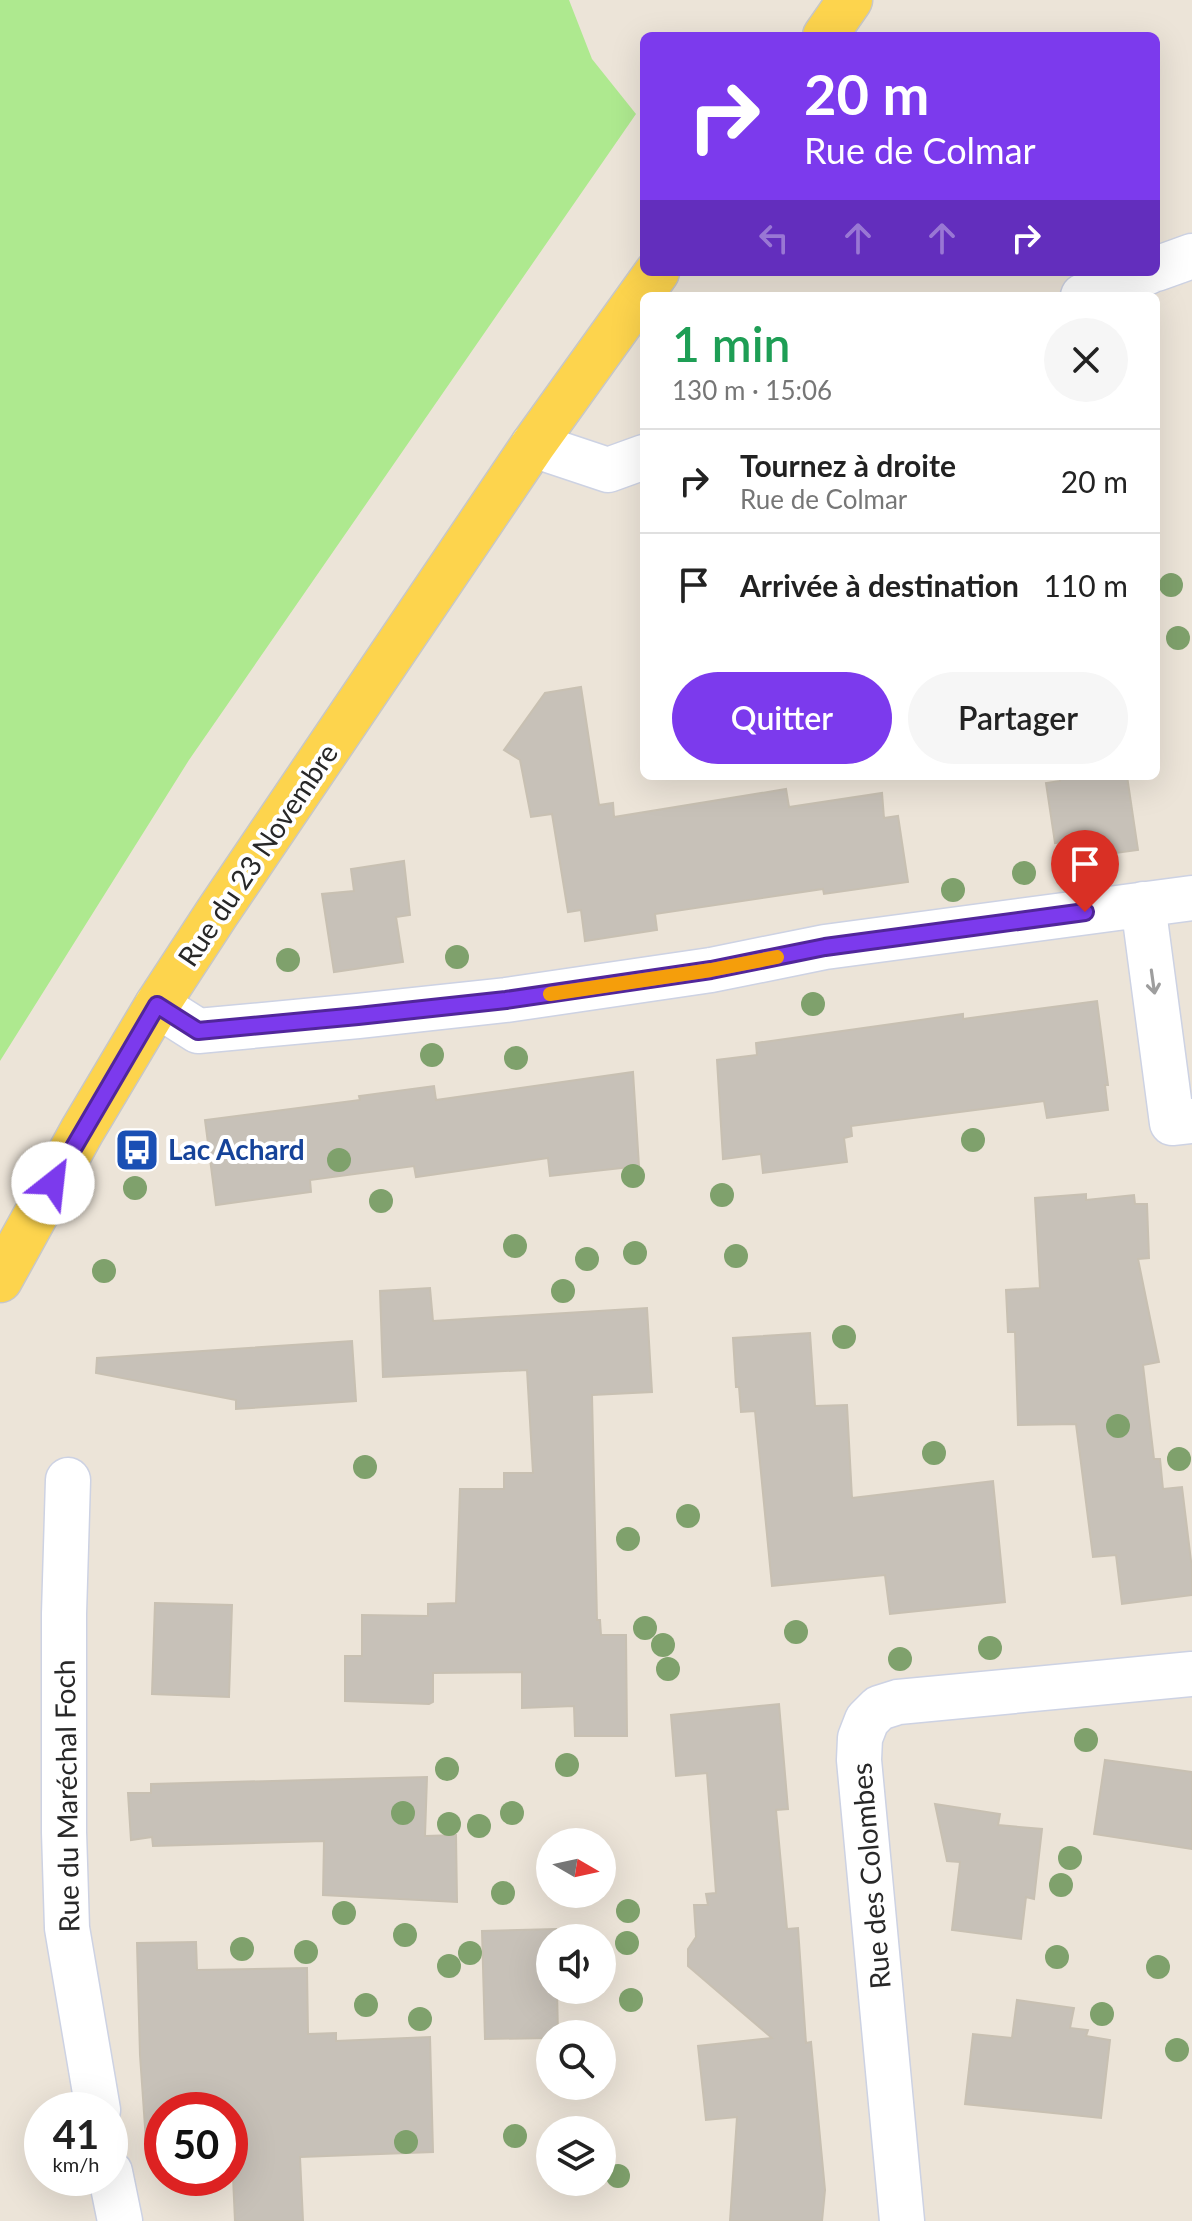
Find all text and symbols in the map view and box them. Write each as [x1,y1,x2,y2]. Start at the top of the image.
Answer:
text: 20 m [804,60,929,127]
icon: right [672,64,776,168]
text: Rue de Colmar [804,128,1036,172]
icon: left [752,216,796,260]
icon: ahead [836,216,880,260]
icon: ahead [920,216,964,260]
icon: right [1004,216,1048,260]
text: 1 min [672,315,790,372]
button: close [1044,318,1128,402]
text: 130 m · 15:06 [672,374,832,406]
text: Tournez à droite [740,447,956,483]
icon: right [672,459,716,503]
text: 20 m [1061,463,1128,499]
text: Rue de Colmar [740,483,907,515]
icon: arrive [672,563,716,607]
text: Arrivée à destination [740,567,1019,603]
text: 110 m [1043,567,1128,603]
button: Quitter [672,672,892,764]
button: Partager [908,672,1128,764]
street label: Rue du 23 Novembre [170,737,344,972]
pin [1051,830,1119,912]
icon: arrive [1063,842,1107,886]
one-way arrow [1146,969,1161,994]
bus stop icon: Lac Achard [113,1126,161,1174]
place label: Lac Achard [168,1132,305,1166]
position arrow [11,1141,95,1225]
street label: Rue du Maréchal Foch [47,1659,85,1933]
street label: Rue des Colombes [843,1762,897,1990]
north arrow [536,1828,616,1908]
map controls [536,1828,616,2196]
button: sound [536,1924,616,2004]
button: search [536,2020,616,2100]
speed limit sign: 50 [144,2092,248,2196]
text: 41 [53,2110,99,2158]
button: layers [536,2116,616,2196]
text: km/h [53,2152,99,2176]

